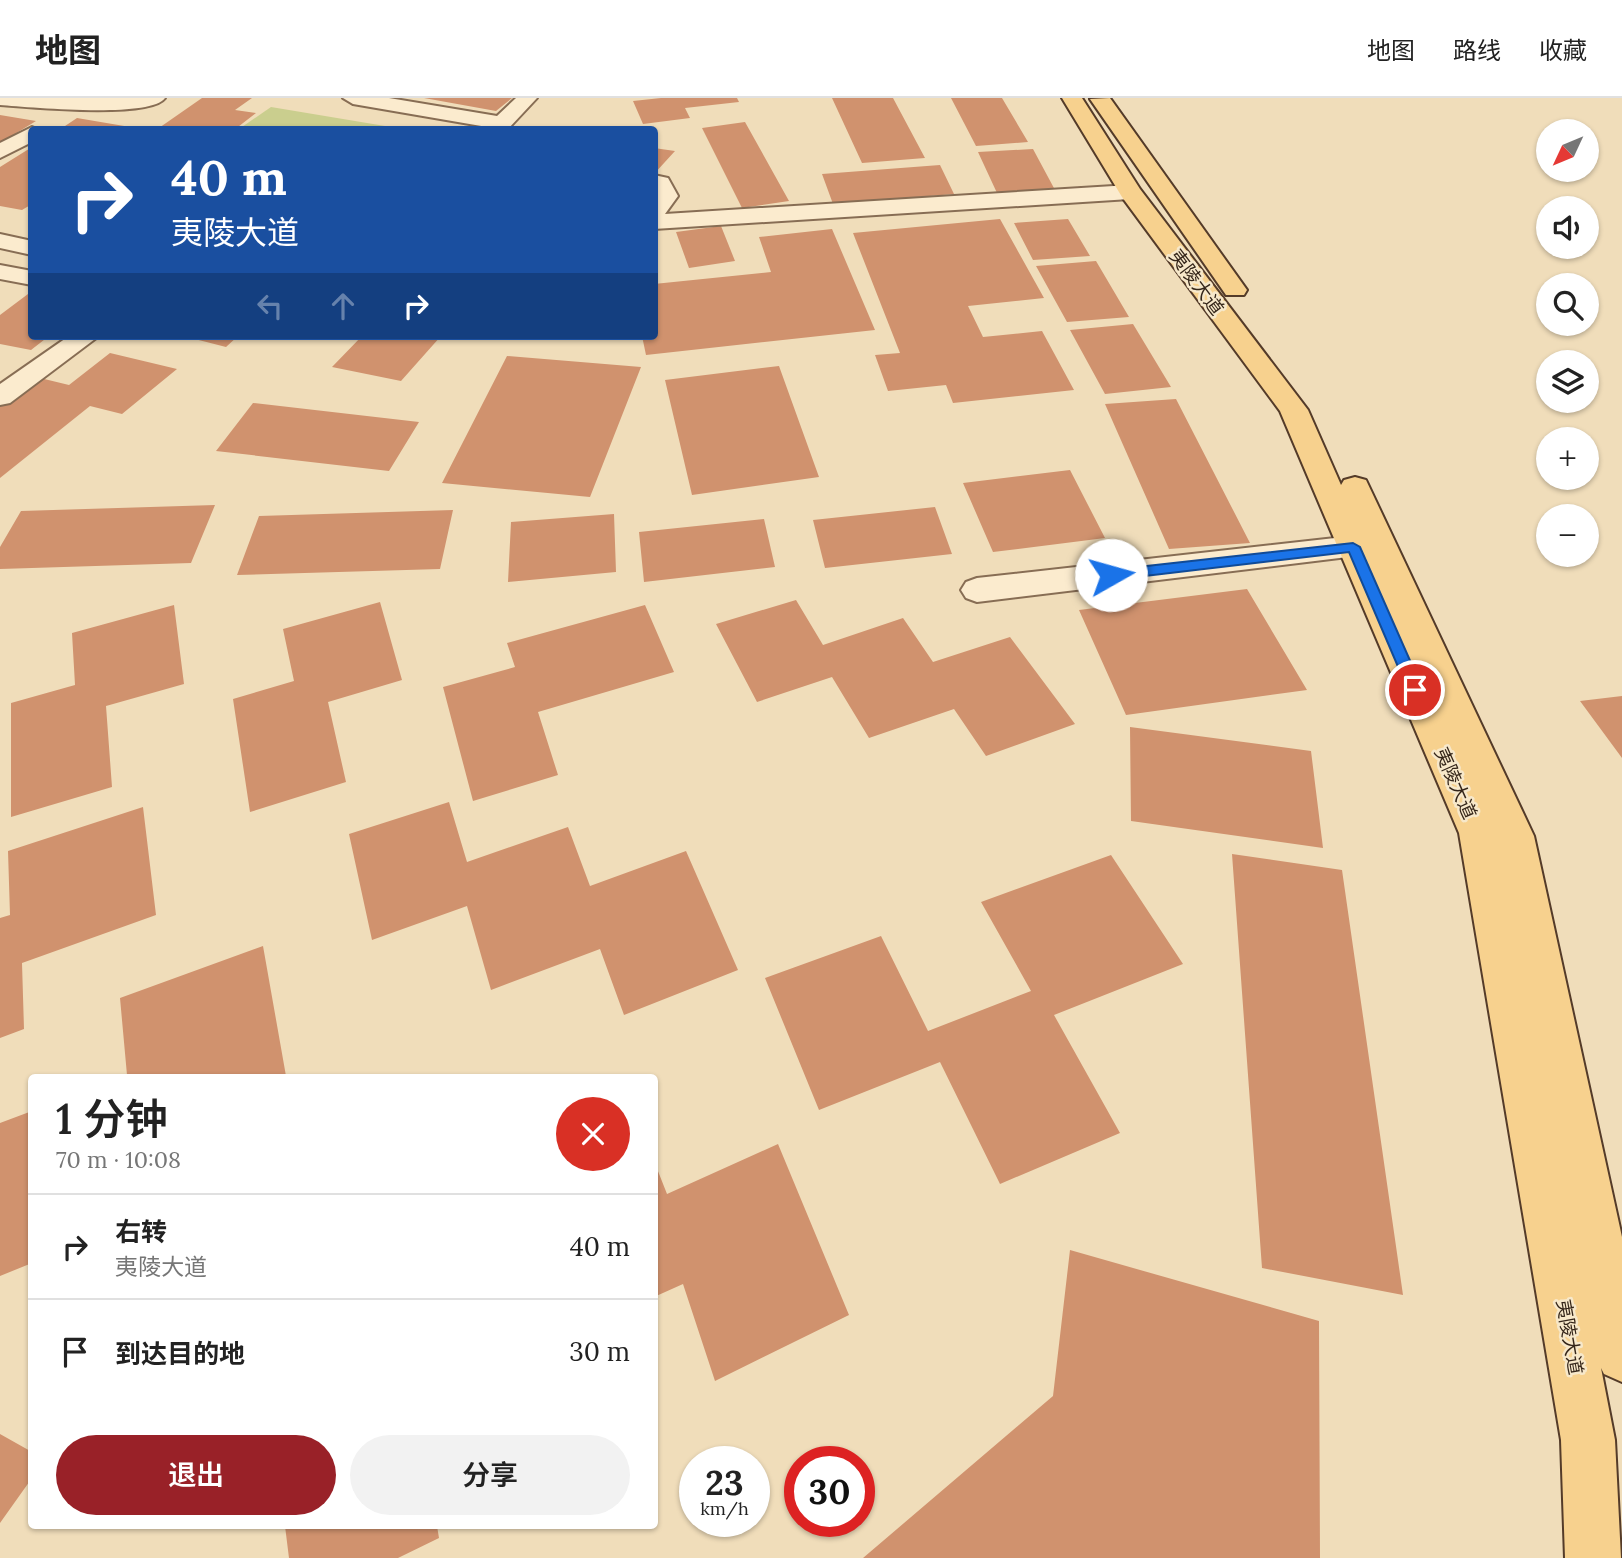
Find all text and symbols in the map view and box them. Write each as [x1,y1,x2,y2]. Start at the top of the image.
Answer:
text: 地图 [35,29,101,71]
text: 地图 [1367,35,1415,66]
text: 路线 [1453,35,1501,66]
text: 收藏 [1539,35,1587,66]
north arrow [1536,119,1600,182]
map controls [1536,119,1599,567]
text: 40 m [171,146,287,208]
icon: right [56,154,147,245]
button: sound [1536,196,1599,259]
text: 夷陵大道 [171,212,299,253]
street label: 夷陵大道 [1165,244,1229,320]
button: search [1536,273,1599,336]
icon: left [251,287,289,325]
icon: ahead [324,287,362,325]
icon: right [397,287,435,325]
button: layers [1536,350,1599,413]
button: + [1536,427,1599,490]
button: − [1536,504,1599,567]
position arrow [1074,538,1148,612]
pin [1385,660,1445,720]
icon: arrive [1396,671,1434,709]
street label: 夷陵大道 [1430,743,1482,823]
text: 1 分钟 [56,1092,168,1146]
button: close [556,1097,630,1171]
text: 70 m · 10:08 [56,1145,181,1174]
text: 右转 [115,1215,167,1248]
icon: right [56,1228,94,1266]
text: 40 m [570,1230,630,1263]
text: 夷陵大道 [115,1252,207,1281]
street label: 夷陵大道 [1552,1297,1588,1377]
icon: arrive [56,1333,94,1371]
text: 30 m [569,1335,630,1368]
text: 到达目的地 [115,1337,245,1370]
button: 退出 [56,1435,336,1515]
button: 分享 [350,1435,630,1515]
speed limit sign: 30 [784,1446,875,1537]
text: 23 [705,1460,744,1505]
text: km/h [700,1497,749,1520]

